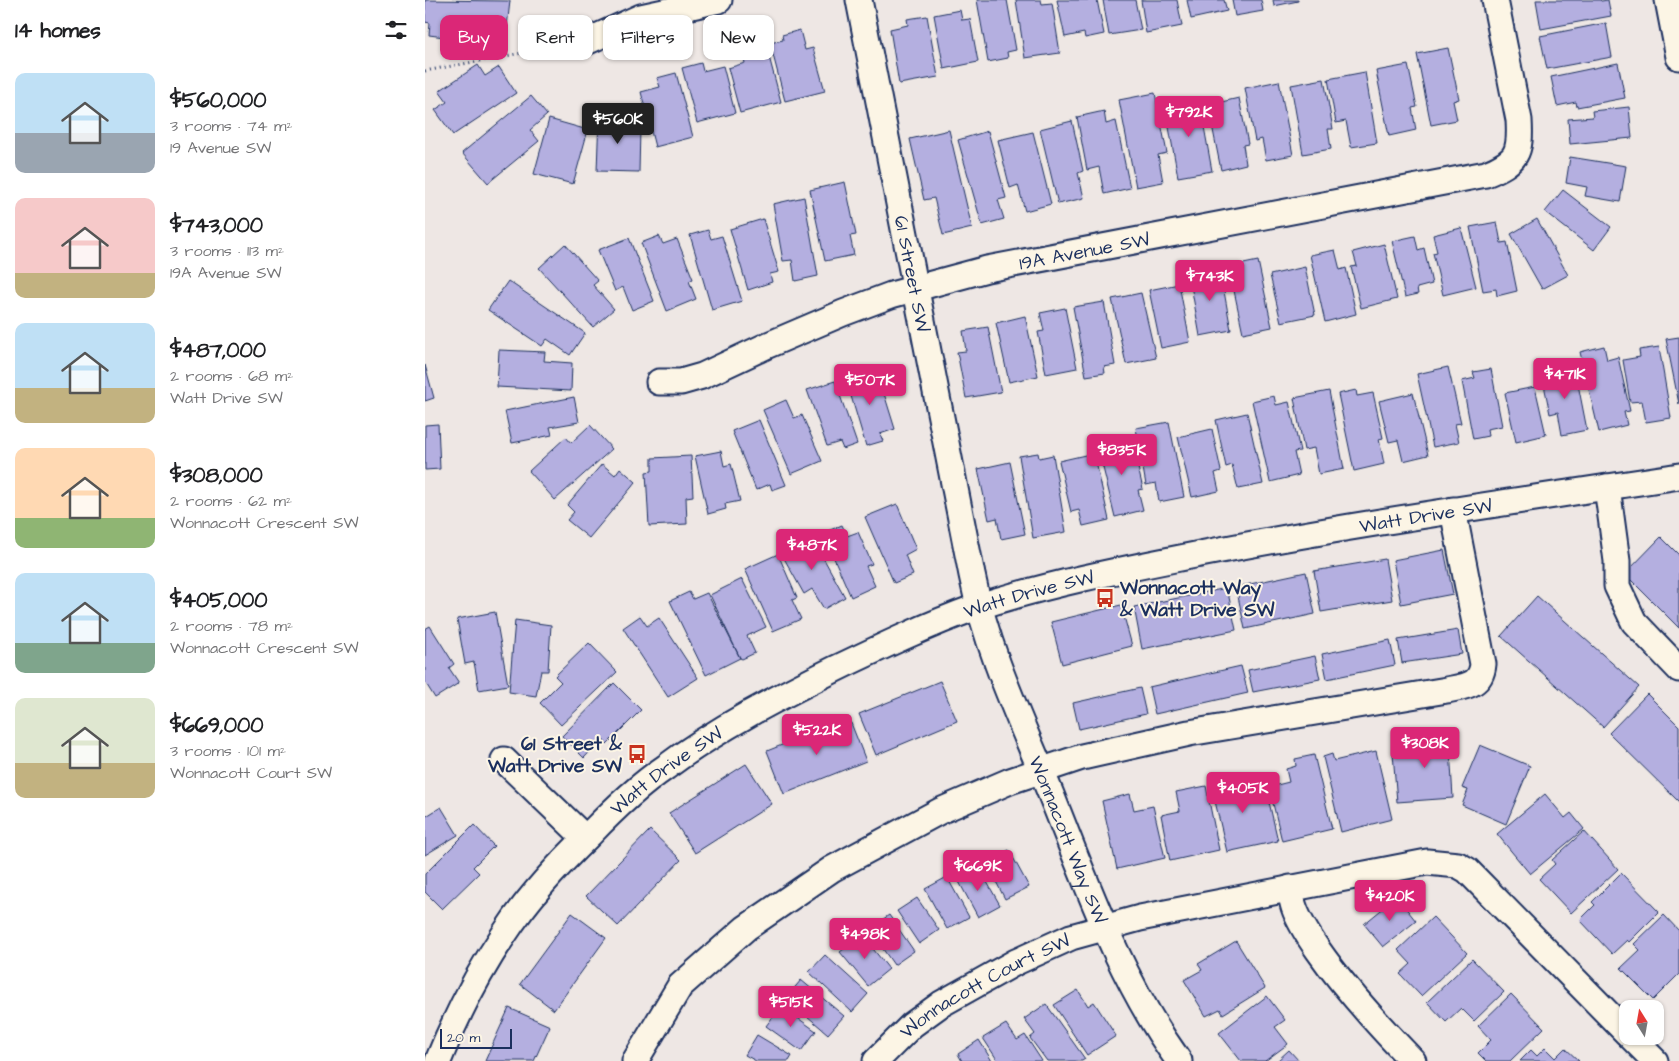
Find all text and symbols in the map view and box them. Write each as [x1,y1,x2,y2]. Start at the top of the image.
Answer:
chip: Buy [440,15,508,60]
chip: Rent [518,15,593,60]
chip: Filters [603,15,693,60]
chip: New [703,15,774,60]
text: 14 homes [15,16,101,45]
icon: filters [382,16,410,44]
text: $560,000 [170,86,266,115]
icon: home [55,93,115,153]
pin: $792K [1154,96,1224,138]
text: $792K [1166,101,1212,123]
pin: $560K [583,102,653,145]
text: $560K [593,108,643,130]
text: 3 rooms · 74 m² [170,115,293,137]
text: 19 Avenue SW [170,137,271,159]
text: $743,000 [170,211,263,240]
street label: 61 Street SW [887,213,936,335]
icon: home [55,218,115,278]
street label: 19A Avenue SW [1017,226,1152,278]
text: 3 rooms · 113 m² [170,240,284,262]
pin: $743K [1175,260,1245,302]
text: 19A Avenue SW [170,262,282,284]
text: $743K [1186,265,1234,287]
text: $487,000 [170,336,266,365]
icon: home [55,343,115,403]
pin: $471K [1530,358,1600,400]
text: $471K [1544,363,1586,385]
pin: $507K [835,364,905,406]
text: 2 rooms · 68 m² [170,365,293,387]
text: $507K [845,369,895,391]
text: Watt Drive SW [170,387,283,409]
pin: $835K [1087,434,1157,476]
text: $835K [1098,439,1146,461]
text: $308,000 [170,461,263,490]
icon: home [55,468,115,528]
text: 2 rooms · 62 m² [170,490,292,512]
street label: Watt Drive SW [1358,493,1494,540]
text: Wonnacott Crescent SW [170,512,358,534]
pin: $487K [777,528,847,571]
text: $487K [787,534,837,556]
street label: Watt Drive SW [960,564,1097,626]
place label: Wonnacott Way & Watt Drive SW [1119,575,1274,624]
text: $405,000 [170,586,268,615]
bus stop icon: Wonnacott Way & Watt Drive SW [1094,587,1116,609]
icon: home [55,593,115,653]
text: 2 rooms · 78 m² [170,615,293,637]
text: Wonnacott Crescent SW [170,637,358,659]
text: $669,000 [170,711,263,740]
pin: $522K [782,714,852,756]
icon: home [55,718,115,778]
text: $522K [793,719,841,741]
street label: Watt Drive SW [605,720,728,822]
pin: $308K [1390,726,1460,769]
place label: 61 Street & Watt Drive SW [487,731,623,780]
text: $308K [1401,732,1449,754]
text: 3 rooms · 101 m² [170,740,286,762]
bus stop icon: 61 Street & Watt Drive SW [626,743,648,765]
street label: Wonnacott Way SW [1021,752,1114,928]
text: Wonnacott Court SW [170,762,332,784]
pin: $405K [1208,772,1278,814]
text: $405K [1218,777,1268,799]
pin: $669K [943,850,1013,892]
text: $669K [954,855,1002,877]
pin: $420K [1355,880,1425,922]
text: $420K [1366,885,1414,907]
pin: $498K [830,918,900,960]
text: $498K [841,923,889,945]
street label: Wonnacott Court SW [894,927,1075,1045]
pin: $515K [756,986,826,1028]
text: $515K [769,991,813,1013]
north arrow [1619,1000,1664,1045]
map controls [1619,1000,1664,1045]
scale bar [440,1026,513,1049]
text: 20 m [447,1028,480,1048]

